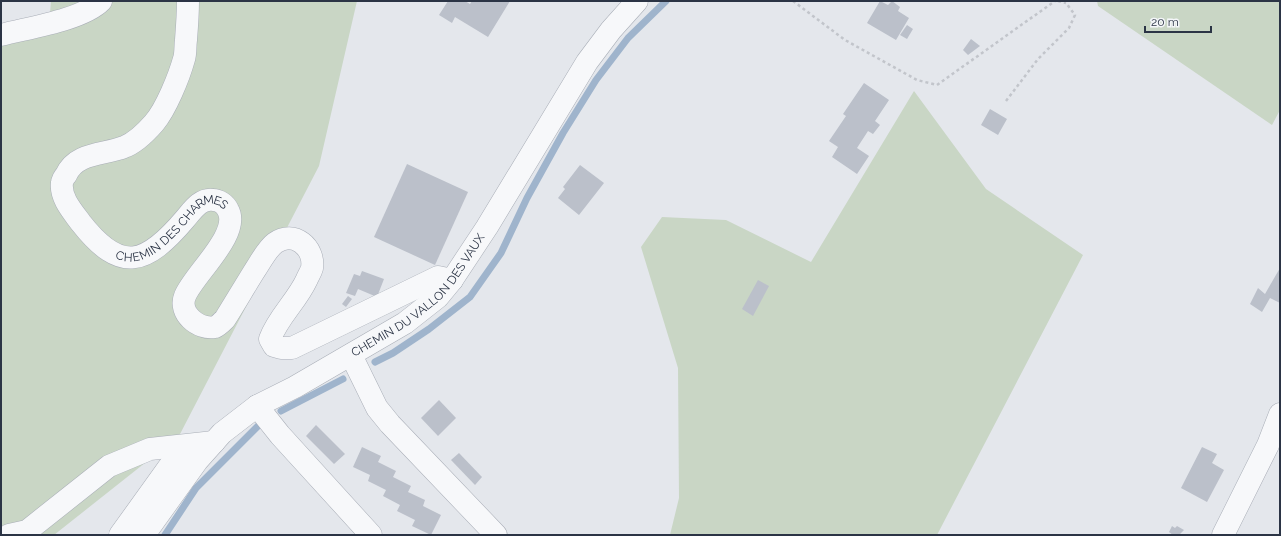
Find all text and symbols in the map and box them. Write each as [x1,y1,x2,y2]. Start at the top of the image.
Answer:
scale bar [1145,8,1211,34]
text: 20 m [1151,15,1179,29]
street label: CHEMIN DES CHARMES [114,192,231,265]
street label: CHEMIN DU VALLON DES VAUX [349,231,488,360]

